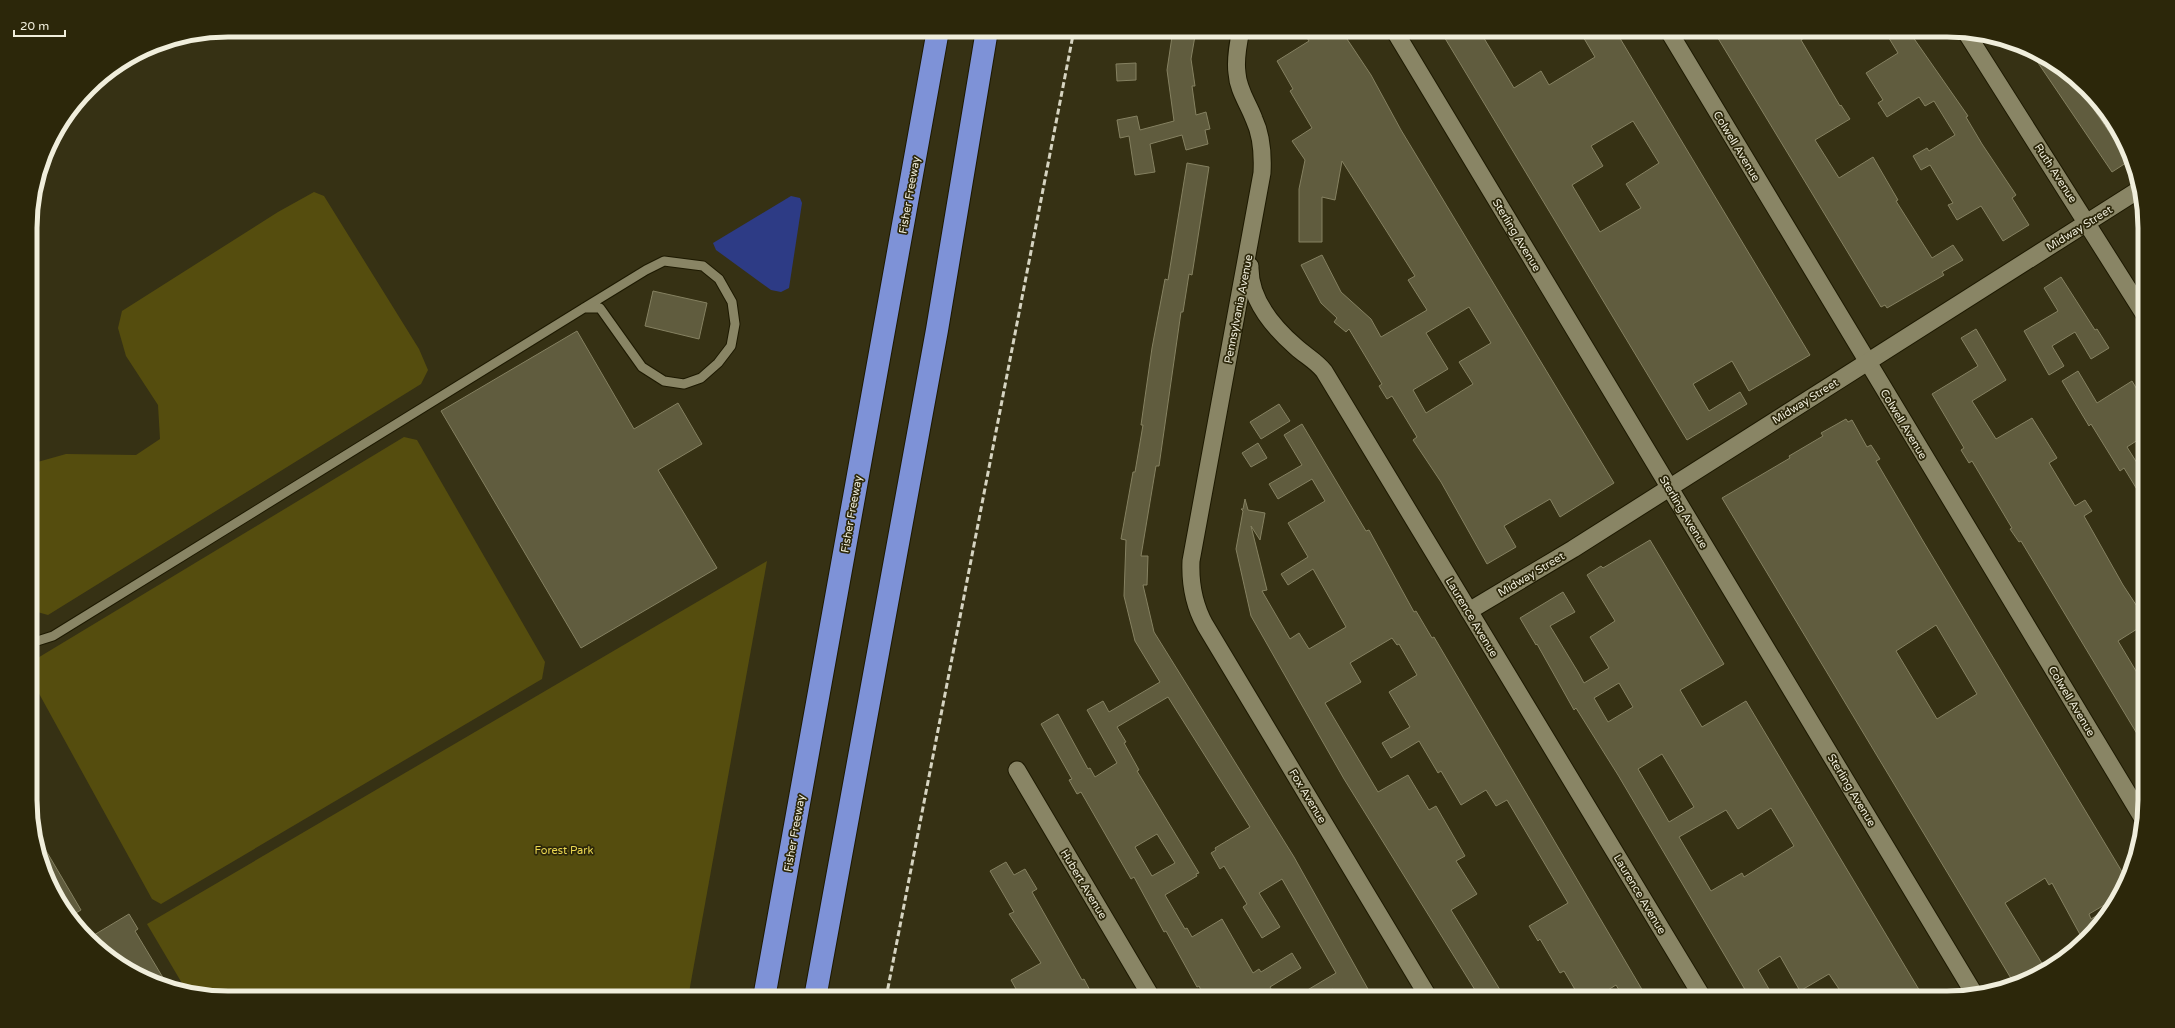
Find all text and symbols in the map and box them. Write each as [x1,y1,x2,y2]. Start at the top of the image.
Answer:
scale bar [14,12,65,38]
text: 20 m [20,19,49,33]
street label: Colwell Avenue [1711,109,1763,184]
street label: Ruth Avenue [2032,141,2079,205]
street label: Fisher Freeway [896,155,923,235]
street label: Sterling Avenue [1490,197,1543,274]
street label: Midway Street [2044,203,2115,254]
street label: Pennsylvania Avenue [1222,254,1255,365]
street label: Midway Street [1770,376,1841,427]
street label: Colwell Avenue [1878,387,1930,462]
street label: Fisher Freeway [838,474,865,554]
street label: Sterling Avenue [1657,474,1710,551]
street label: Midway Street [1496,550,1567,599]
street label: Laurence Avenue [1443,575,1500,659]
street label: Colwell Avenue [2046,664,2098,739]
street label: Sterling Avenue [1825,752,1878,829]
street label: Fox Avenue [1286,767,1329,826]
street label: Fisher Freeway [781,793,808,873]
park label: Forest Park [534,844,594,857]
street label: Hubert Avenue [1058,847,1109,921]
street label: Laurence Avenue [1611,852,1668,936]

